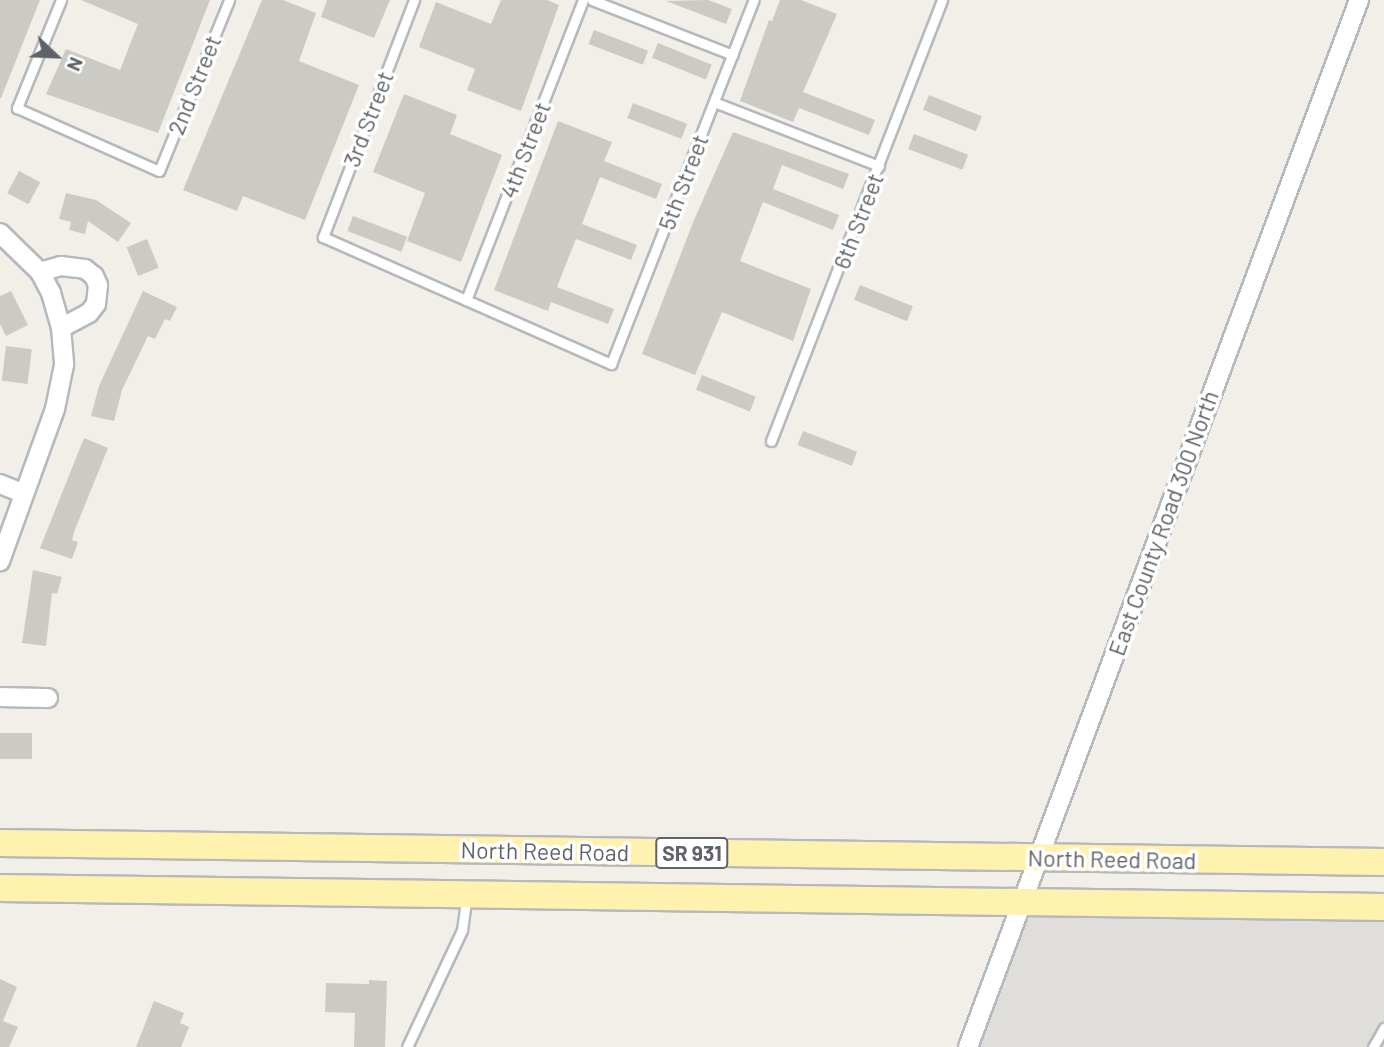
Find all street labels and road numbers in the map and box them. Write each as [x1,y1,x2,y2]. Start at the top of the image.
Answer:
street label: 2nd Street [162,31,226,139]
street label: 3rd Street [337,67,399,171]
street label: 4th Street [494,98,556,202]
street label: 5th Street [652,130,714,234]
street label: 6th Street [827,169,889,273]
street label: East County Road 300 North [1102,387,1224,659]
street label: North Reed Road [460,836,630,866]
road number: SR 931 [655,836,729,870]
street label: North Reed Road [1027,844,1197,874]

